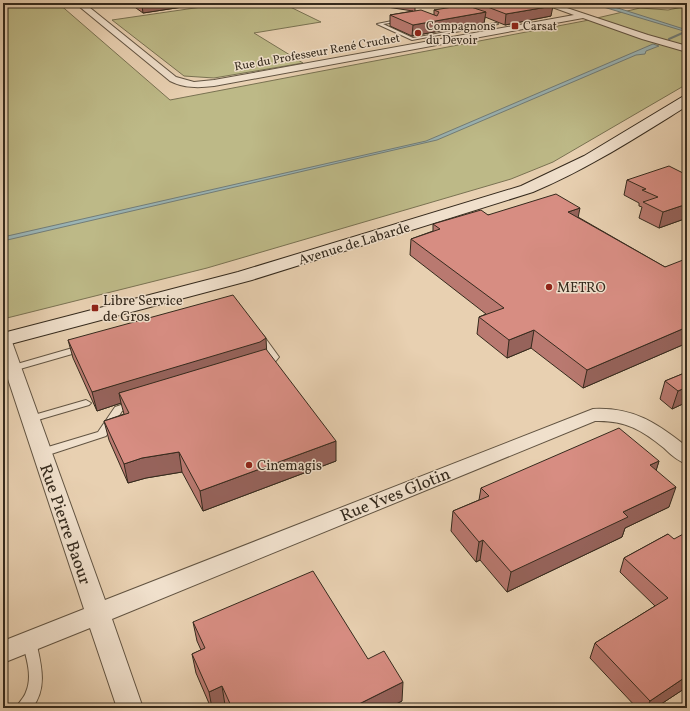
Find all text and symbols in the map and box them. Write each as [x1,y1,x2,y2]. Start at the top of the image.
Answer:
place label: Compagnons du Devoir [426,19,496,49]
place label: Carsat [523,19,557,35]
marker: Carsat [510,21,520,31]
marker: Compagnons du Devoir [413,28,423,38]
street label: Rue du Professeur René Cruchet [233,31,401,75]
street label: Avenue de Labarde [296,218,413,270]
place label: METRO [557,279,606,298]
marker: METRO [544,282,554,292]
place label: Libre Service de Gros [103,292,183,327]
marker: Libre Service de Gros [90,303,100,313]
place label: Cinemagis [257,457,322,476]
marker: Cinemagis [244,460,254,470]
street label: Rue Pierre Baour [33,461,96,588]
street label: Rue Yves Glotin [337,463,454,528]

